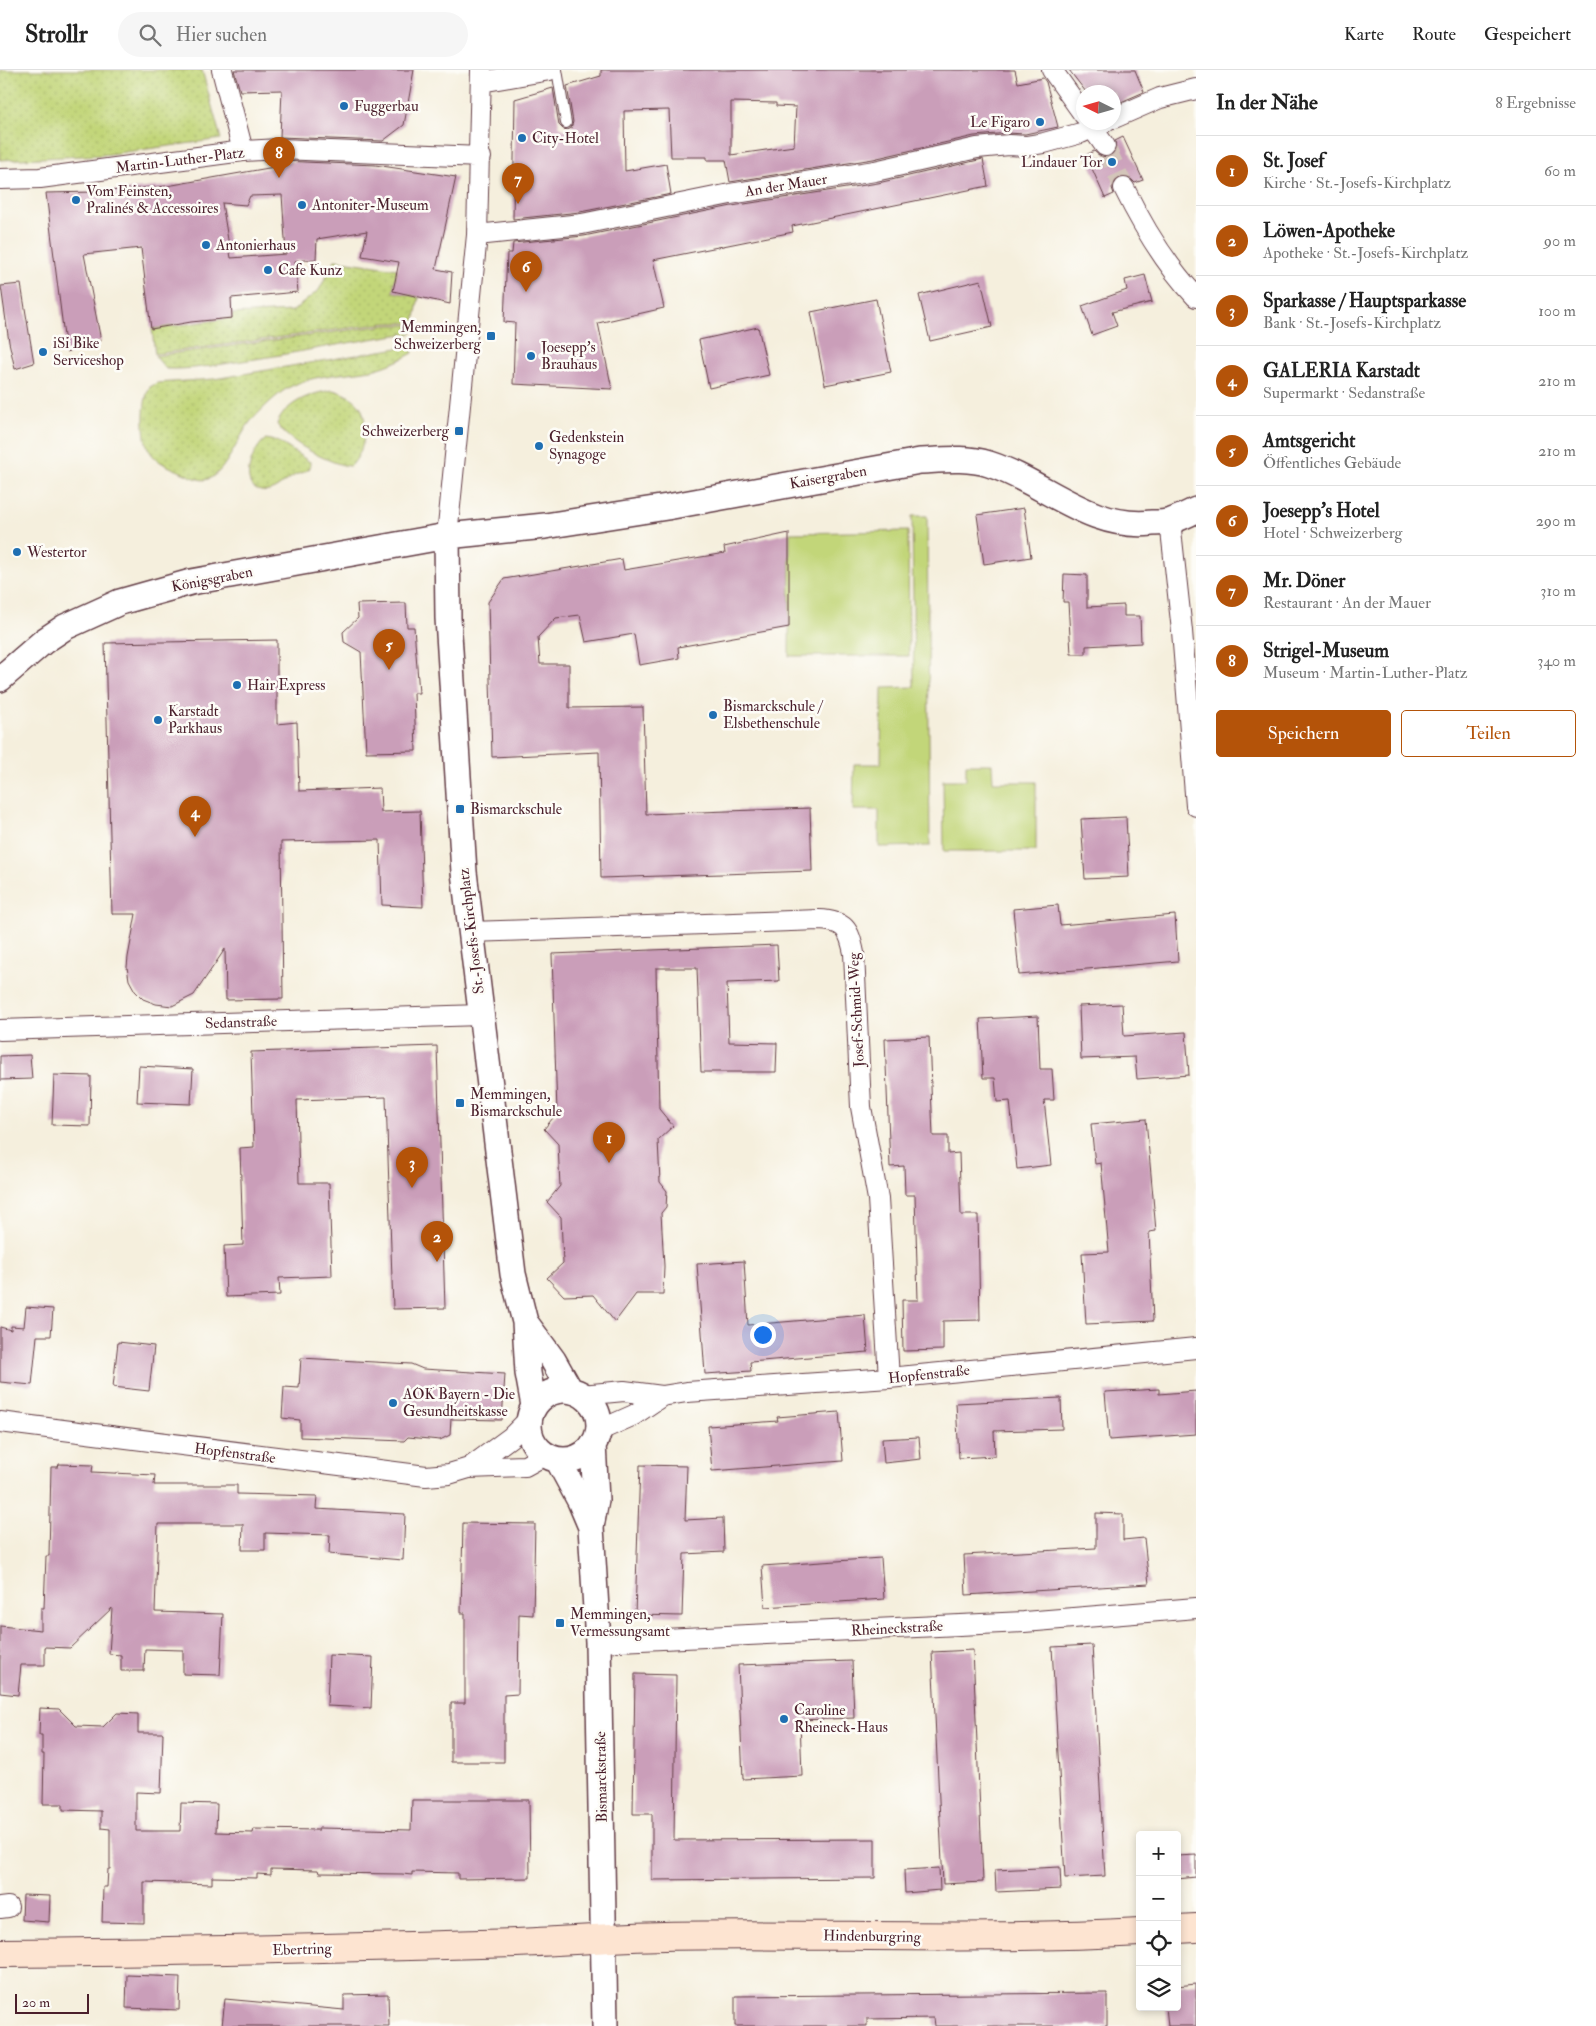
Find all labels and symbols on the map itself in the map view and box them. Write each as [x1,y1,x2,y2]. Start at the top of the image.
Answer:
north arrow [1076,85,1121,130]
place label: Fuggerbau [354,97,419,116]
marker: Fuggerbau [338,100,350,112]
place label: Le Figaro [970,113,1030,132]
marker: Le Figaro [1034,116,1046,128]
place label: City-Hotel [532,129,599,148]
marker: City-Hotel [516,132,528,144]
pin: 8 [263,137,295,178]
street label: Martin-Luther-Platz [115,143,246,178]
place label: Lindauer Tor [1021,153,1102,172]
marker: Lindauer Tor [1106,156,1118,168]
pin: 7 [502,163,534,204]
street label: An der Mauer [743,170,829,202]
place label: Vom Feinsten, Pralinés & Accessoires [86,182,219,218]
marker: Vom Feinsten, Pralinés & Accessoires [70,194,82,206]
place label: Antoniter-Museum [311,196,429,215]
marker: Antoniter-Museum [296,199,308,211]
place label: Antonierhaus [215,236,296,255]
marker: Antonierhaus [200,239,212,251]
pin: 6 [510,251,542,292]
place label: Cafe Kunz [278,261,342,280]
marker: Cafe Kunz [262,264,274,276]
place label: Memmingen, Schweizerberg [394,318,482,354]
marker: Memmingen, Schweizerberg [485,330,497,342]
place label: iSi Bike Serviceshop [53,334,124,371]
place label: Joesepp's Brauhaus [540,338,597,374]
marker: iSi Bike Serviceshop [37,346,49,358]
marker: Joesepp's Brauhaus [525,350,537,362]
place label: Schweizerberg [362,422,450,441]
marker: Schweizerberg [453,425,465,437]
place label: Gedenkstein Synagoge [549,428,625,464]
marker: Gedenkstein Synagoge [533,440,545,452]
street label: Kaisergraben [788,461,868,494]
place label: Westertor [26,543,87,562]
marker: Westertor [11,546,23,558]
street label: Königsgraben [170,562,255,597]
pin: 5 [373,629,405,670]
place label: Hair Express [247,676,325,696]
marker: Hair Express [231,679,243,691]
place label: Bismarckschule / Elsbethenschule [723,697,824,733]
place label: Karstadt Parkhaus [168,702,222,738]
marker: Bismarckschule / Elsbethenschule [707,709,719,721]
marker: Karstadt Parkhaus [152,714,164,726]
pin: 4 [179,796,211,837]
place label: Bismarckschule [470,800,562,819]
marker: Bismarckschule [454,803,466,815]
street label: St.-Josefs-Kirchplatz [454,867,490,995]
street label: Josef-Schmid-Weg [844,952,870,1069]
street label: Sedanstraße [205,1012,277,1033]
place label: Memmingen, Bismarckschule [470,1085,562,1121]
marker: Memmingen, Bismarckschule [454,1097,466,1109]
pin: 1 [593,1122,625,1163]
pin: 3 [396,1147,428,1188]
pin: 2 [421,1221,453,1262]
your location [750,1322,776,1348]
street label: Hopfenstraße [887,1361,971,1389]
place label: AOK Bayern - Die Gesundheitskasse [402,1385,515,1421]
marker: AOK Bayern - Die Gesundheitskasse [387,1397,399,1409]
street label: Hopfenstraße [193,1439,277,1469]
place label: Memmingen, Vermessungsamt [570,1605,670,1641]
marker: Memmingen, Vermessungsamt [554,1617,566,1629]
street label: Rheineckstraße [851,1617,944,1640]
place label: Caroline Rheineck-Haus [794,1701,888,1737]
marker: Caroline Rheineck-Haus [778,1713,790,1725]
street label: Bismarckstraße [591,1731,612,1823]
street label: Hindenburgring [823,1926,922,1947]
street label: Ebertring [272,1939,333,1960]
scale bar [15,1991,89,2014]

